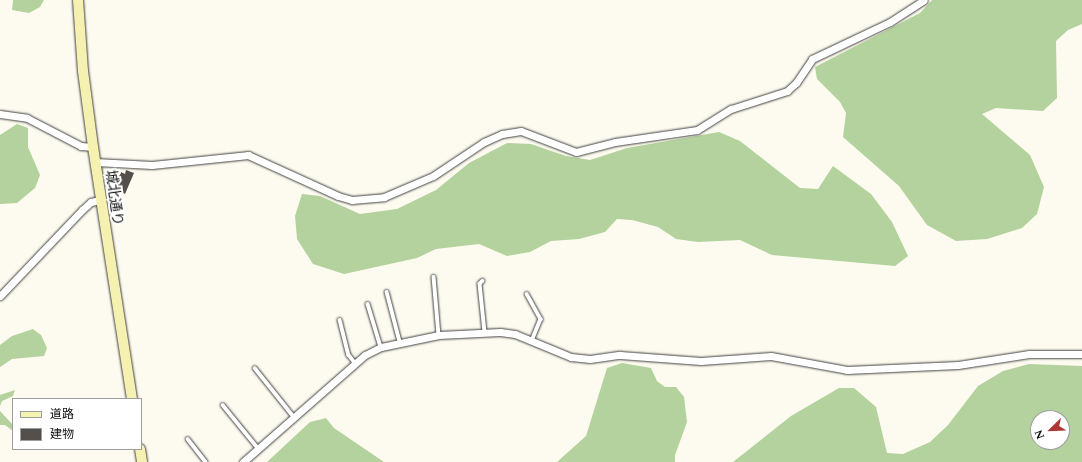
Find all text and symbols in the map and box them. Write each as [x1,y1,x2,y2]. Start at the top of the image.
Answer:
street label: 城北通り [102,169,126,227]
legend [12,398,142,450]
text: 道路 [50,405,74,424]
north arrow [1030,410,1070,450]
text: 建物 [50,425,74,444]
text: N [1030,427,1049,442]

